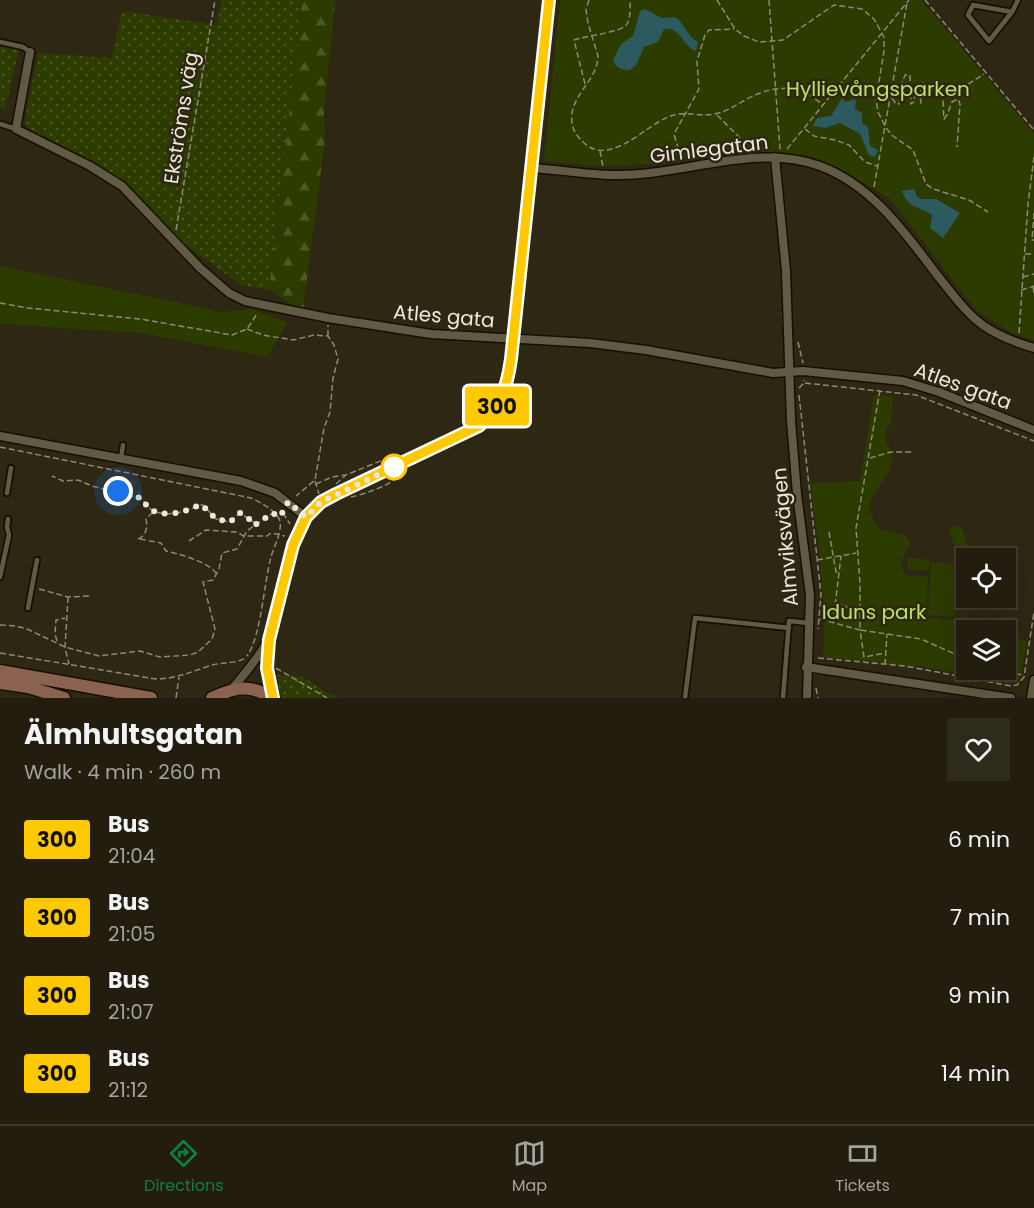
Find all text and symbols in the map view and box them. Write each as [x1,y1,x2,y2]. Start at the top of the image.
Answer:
street label: Ekströms väg [157,50,205,186]
park label: Hyllievångsparken [786,75,970,103]
street label: Gimlegatan [648,128,770,170]
street label: Atles gata [392,298,496,334]
street label: Atles gata [910,355,1016,417]
line badge: 300 [462,386,532,426]
text: 300 [477,392,517,421]
unlabelled marker [381,454,407,480]
street label: Almviksvägen [765,466,805,608]
your location [103,476,133,506]
map controls [956,548,1016,680]
button: locate [956,548,1016,608]
park label: Iduns park [822,598,927,626]
button: layers [956,620,1016,680]
text: Älmhultsgatan [24,715,243,754]
button: heart [947,718,1010,781]
text: Walk · 4 min · 260 m [24,758,221,786]
text: Bus [108,809,150,840]
text: 6 min [948,824,1010,855]
text: 300 [37,825,77,854]
text: 21:04 [108,842,155,870]
text: Bus [108,887,150,918]
text: 7 min [950,902,1010,933]
text: 300 [37,903,77,932]
text: 21:05 [108,920,155,948]
text: Bus [108,965,150,996]
text: 9 min [948,980,1010,1011]
text: 300 [37,981,77,1010]
text: 21:07 [108,998,154,1026]
text: Bus [108,1043,150,1074]
text: 14 min [941,1058,1010,1089]
text: 300 [37,1059,77,1088]
text: 21:12 [108,1076,148,1104]
tab: Directions [144,1137,224,1198]
tab: Map [512,1137,547,1198]
tab: Tickets [835,1137,890,1198]

